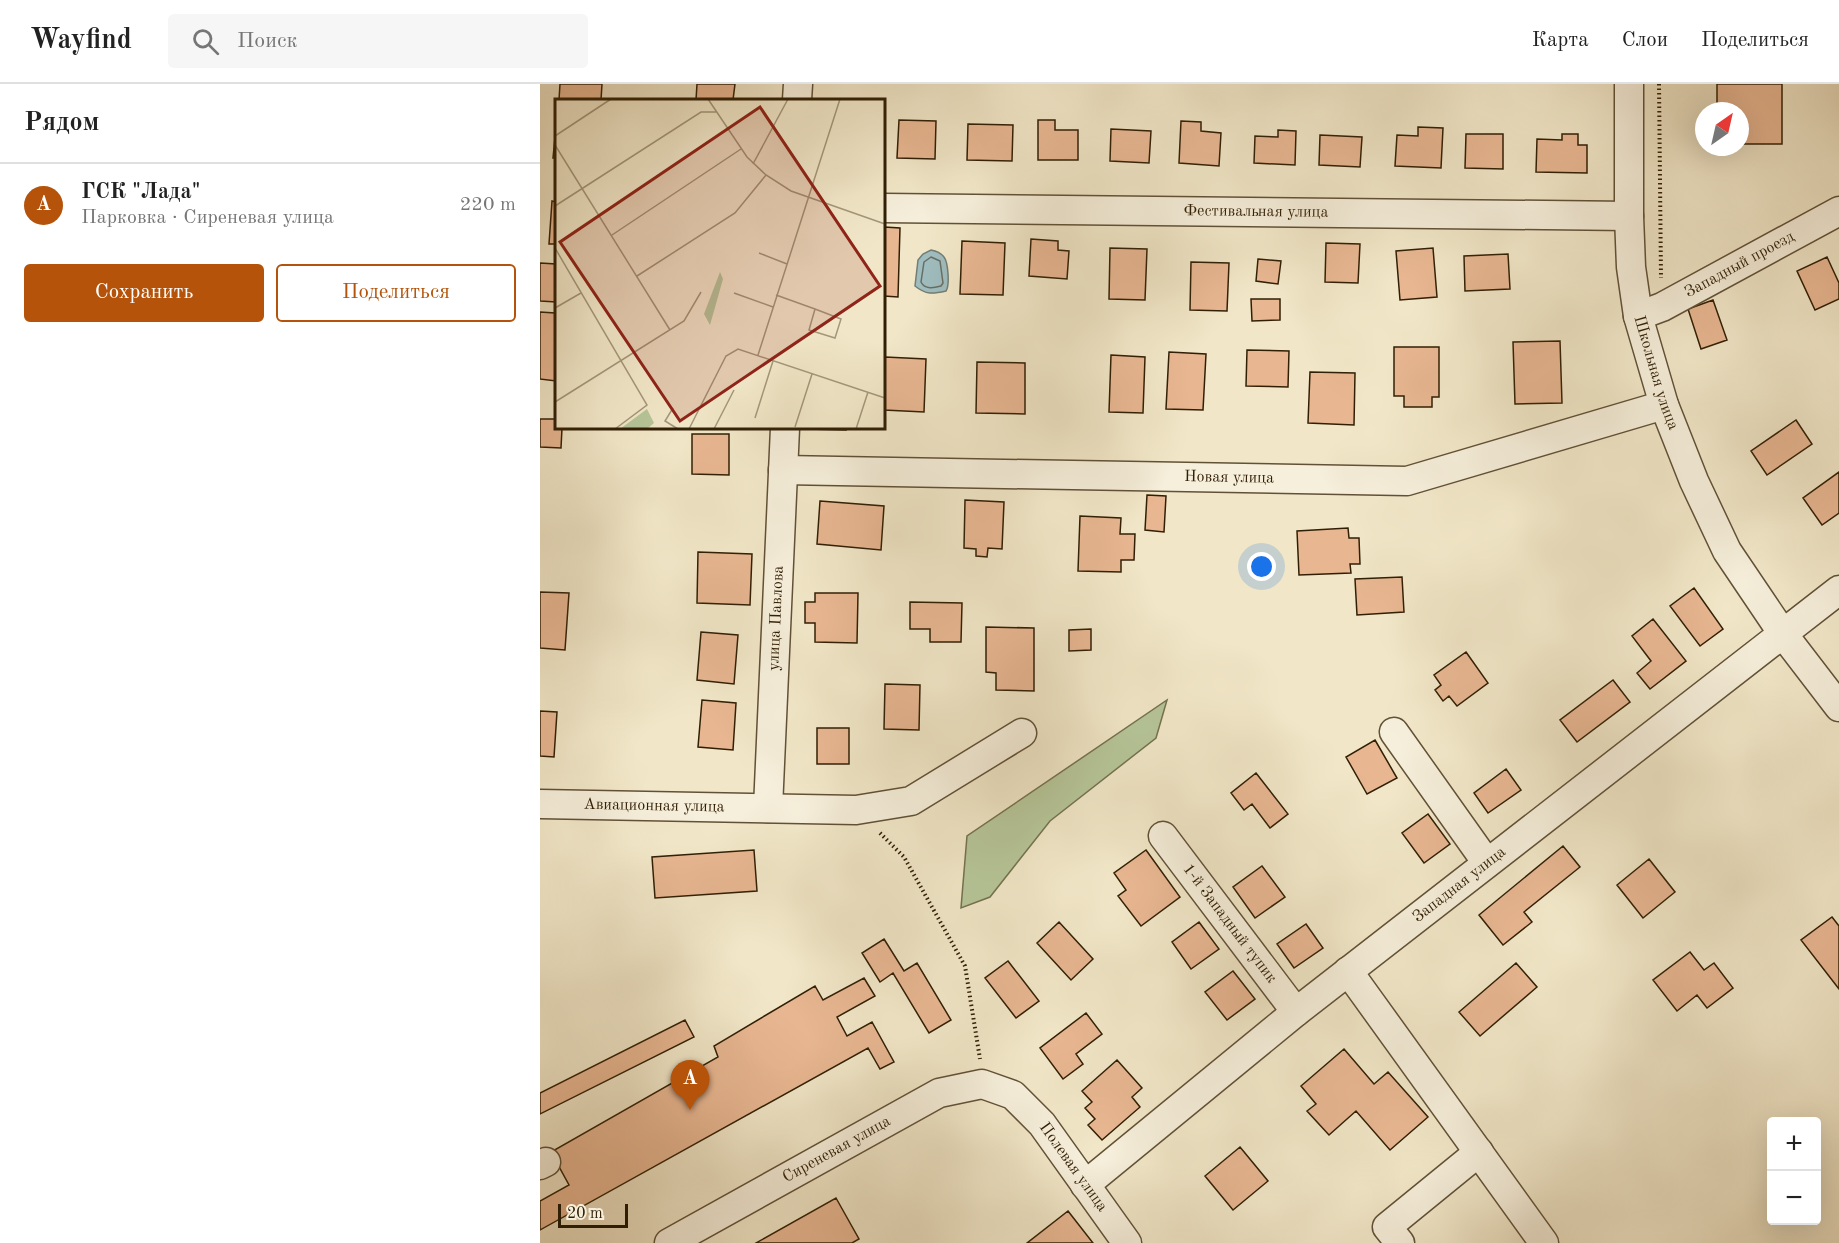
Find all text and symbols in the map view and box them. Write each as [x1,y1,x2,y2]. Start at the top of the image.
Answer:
search box [168,14,588,68]
icon: search [189,25,222,58]
text: Wayfind [30,27,132,55]
text: Поиск [237,30,298,52]
text: Карта [1532,30,1589,51]
text: Слои [1622,30,1668,51]
text: Поделиться [1701,30,1809,51]
inset map [555,99,885,429]
north arrow [1695,102,1749,156]
text: Рядом [24,110,99,136]
text: ГСК "Лада" [81,181,200,203]
text: A [36,195,51,215]
text: 220 m [460,195,516,215]
street label: Фестивальная улица [1184,203,1329,221]
text: Парковка · Сиреневая улица [81,208,334,228]
street label: Западный проезд [1682,229,1797,301]
button: Сохранить [24,264,264,322]
button: Поделиться [276,264,516,322]
street label: Школьная улица [1630,314,1681,432]
street label: Новая улица [1184,469,1274,487]
your location [1247,552,1276,581]
street label: улица Павлова [766,565,787,671]
street label: Авиационная улица [583,797,725,816]
street label: Западная улица [1410,844,1509,926]
street label: 1-й Западный тупик [1179,861,1279,986]
pin: A [670,1060,710,1110]
street label: Сиреневая улица [780,1113,893,1186]
map controls [1767,1117,1821,1225]
button: + [1767,1117,1821,1171]
street label: Полевая улица [1036,1120,1110,1215]
button: − [1767,1171,1821,1225]
scale bar [558,1201,628,1228]
text: 20 m [567,1206,603,1222]

